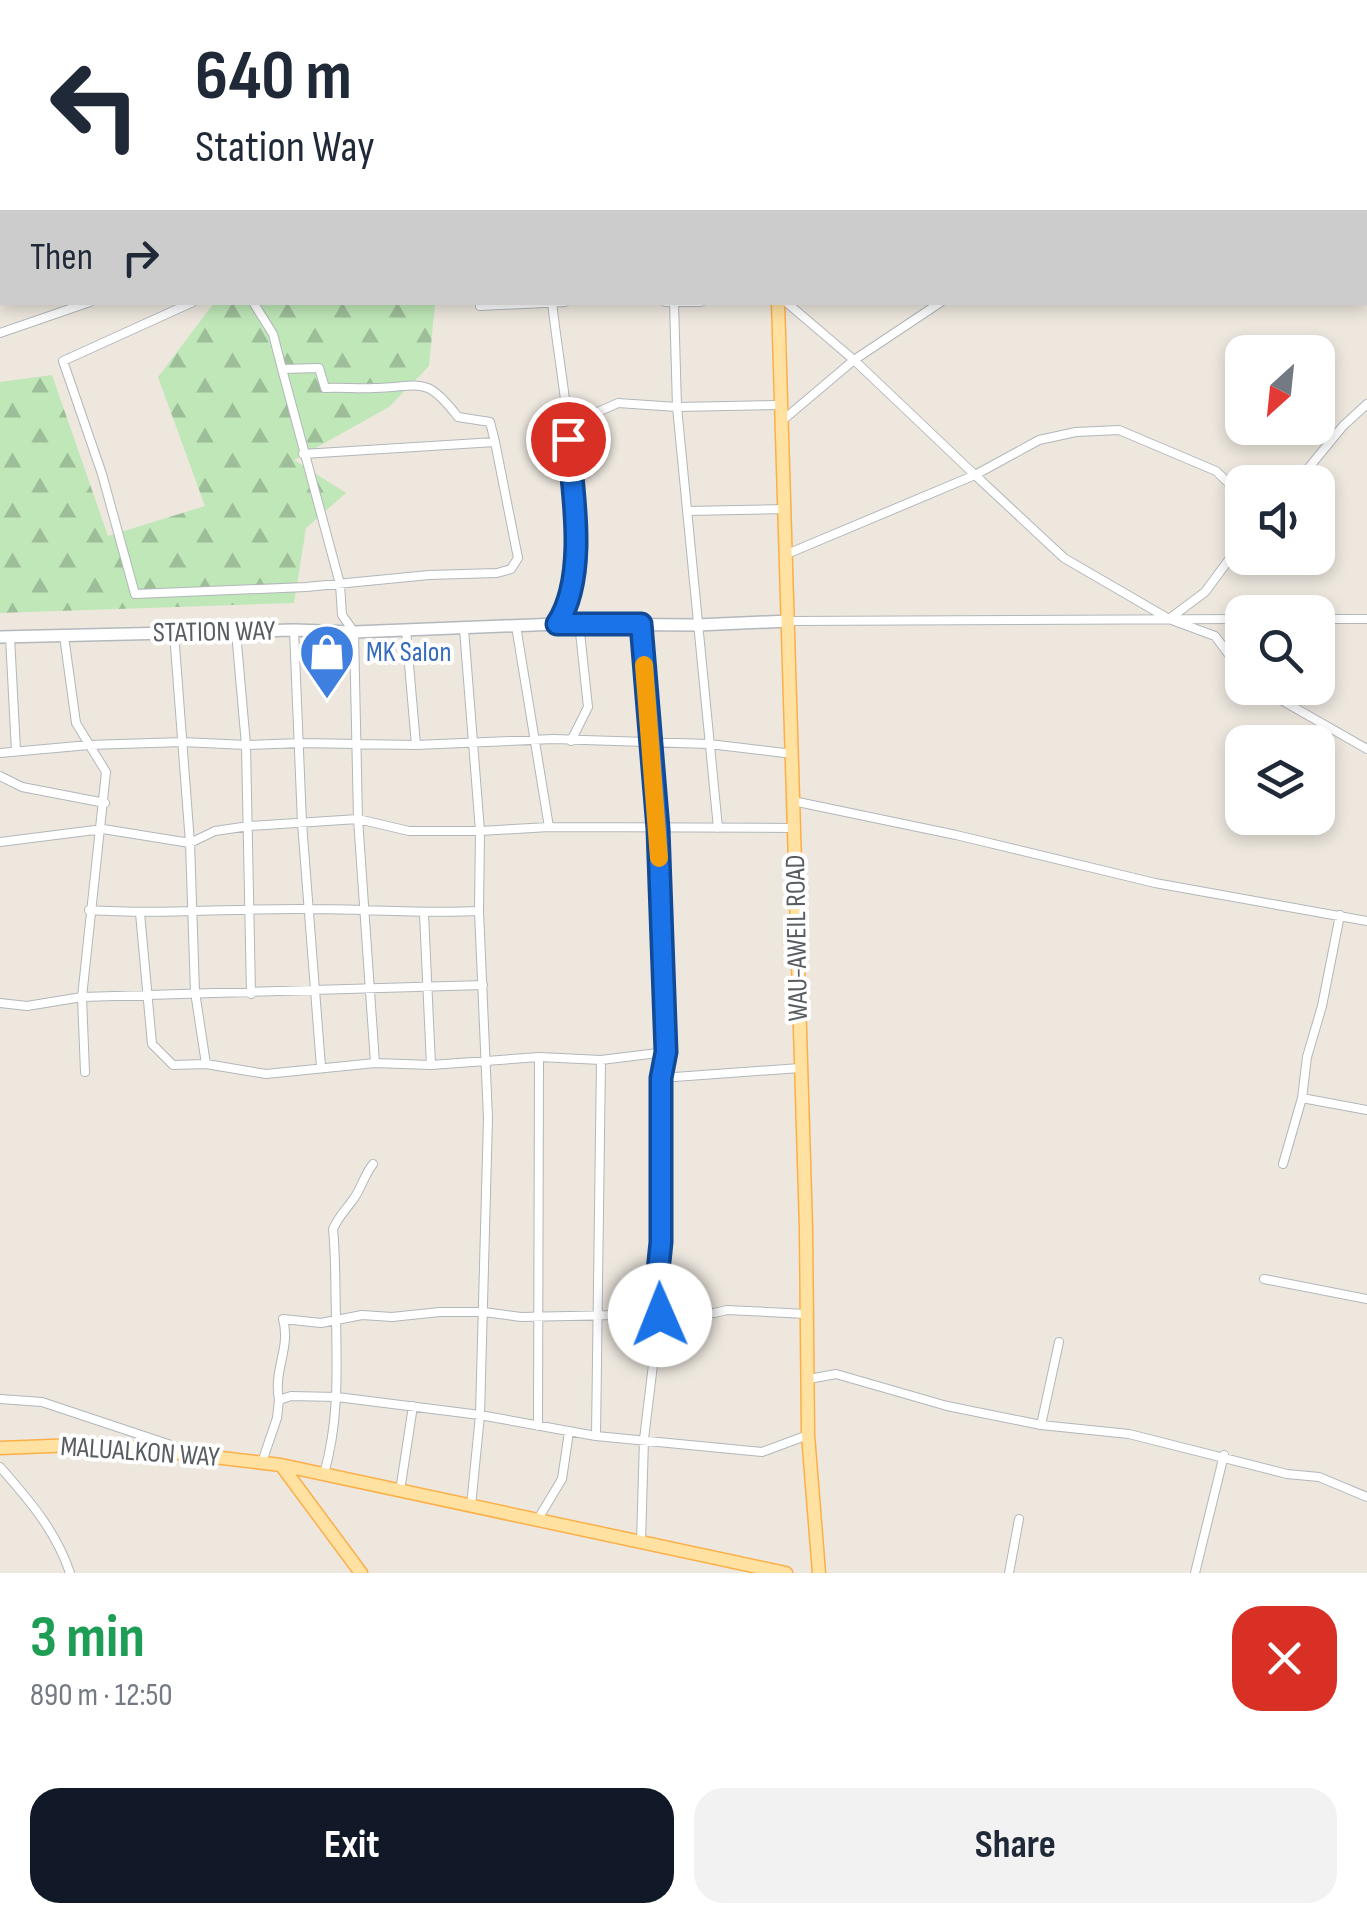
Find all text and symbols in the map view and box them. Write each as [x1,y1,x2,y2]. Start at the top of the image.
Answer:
text: 640 m [195,35,352,119]
icon: left [30,40,160,170]
text: Station Way [195,120,375,175]
icon: right [113,230,168,285]
text: Then [30,235,93,280]
north arrow [1225,335,1335,445]
map controls [1225,335,1335,835]
pin [526,397,611,482]
icon: arrive [541,412,596,467]
button: sound [1225,465,1335,575]
button: search [1225,595,1335,705]
street label: STATION WAY [152,614,276,650]
shop icon: MK Salon [297,622,357,701]
place label: MK Salon [366,636,451,669]
button: layers [1225,725,1335,835]
street label: WAU-AWEIL ROAD [779,854,815,1022]
position arrow [608,1263,712,1367]
street label: MALUALKON WAY [59,1430,221,1474]
text: 3 min [30,1602,145,1674]
button: close [1232,1606,1337,1711]
text: 890 m · 12:50 [30,1676,173,1715]
button: Exit [30,1788,674,1903]
button: Share [694,1788,1337,1903]

